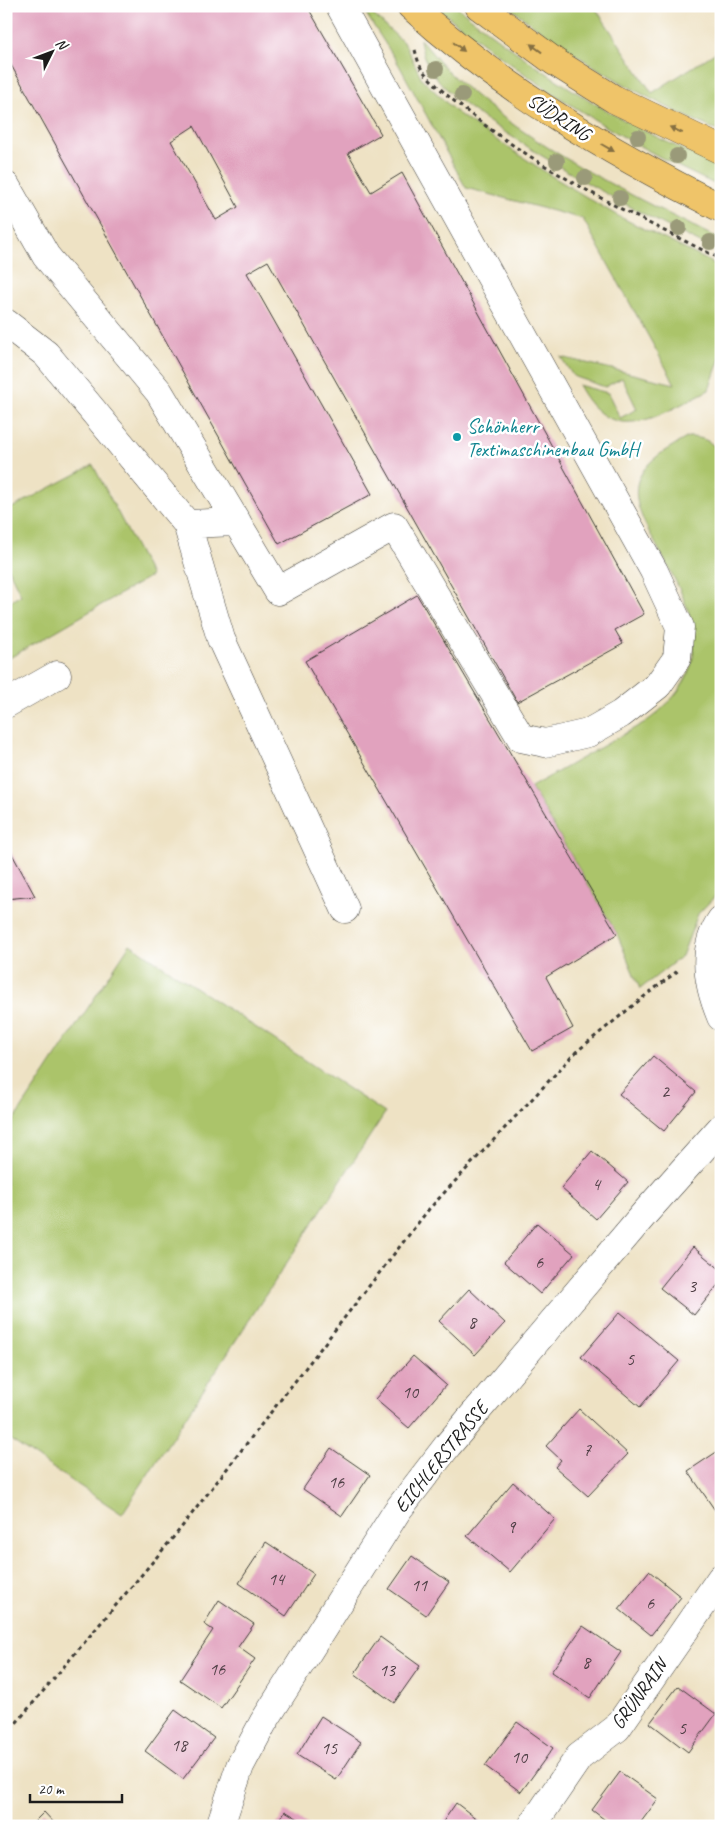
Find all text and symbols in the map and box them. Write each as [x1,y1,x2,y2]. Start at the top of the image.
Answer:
north arrow [28,28,78,78]
text: N [52,35,72,54]
one-way arrow [453,41,466,52]
one-way arrow [530,43,543,54]
street label: SÜDRING [523,87,597,148]
one-way arrow [669,126,683,134]
one-way arrow [600,144,615,152]
place label: Schönherr Textimaschinenbau GmbH [467,414,642,462]
marker: Schönherr Textimaschinenbau GmbH [451,431,463,443]
house number: 2 [661,1080,671,1102]
house number: 4 [592,1173,602,1195]
house number: 6 [535,1251,544,1273]
house number: 3 [688,1275,698,1297]
house number: 8 [468,1311,478,1333]
house number: 5 [626,1348,635,1370]
house number: 10 [402,1381,420,1403]
street label: EICHLERSTRASSE [389,1394,495,1518]
house number: 7 [583,1439,592,1461]
house number: 16 [328,1471,345,1493]
house number: 9 [507,1516,517,1538]
house number: 14 [268,1568,286,1590]
house number: 11 [411,1574,428,1596]
house number: 6 [646,1592,655,1614]
house number: 8 [582,1651,592,1673]
street label: GRÜNRAIN [605,1652,674,1734]
house number: 16 [209,1658,226,1680]
house number: 13 [379,1659,397,1681]
house number: 5 [678,1717,687,1739]
house number: 18 [171,1734,189,1756]
house number: 15 [321,1737,338,1759]
house number: 10 [511,1746,529,1768]
scale bar [30,1772,122,1804]
text: 20 m [38,1780,65,1799]

